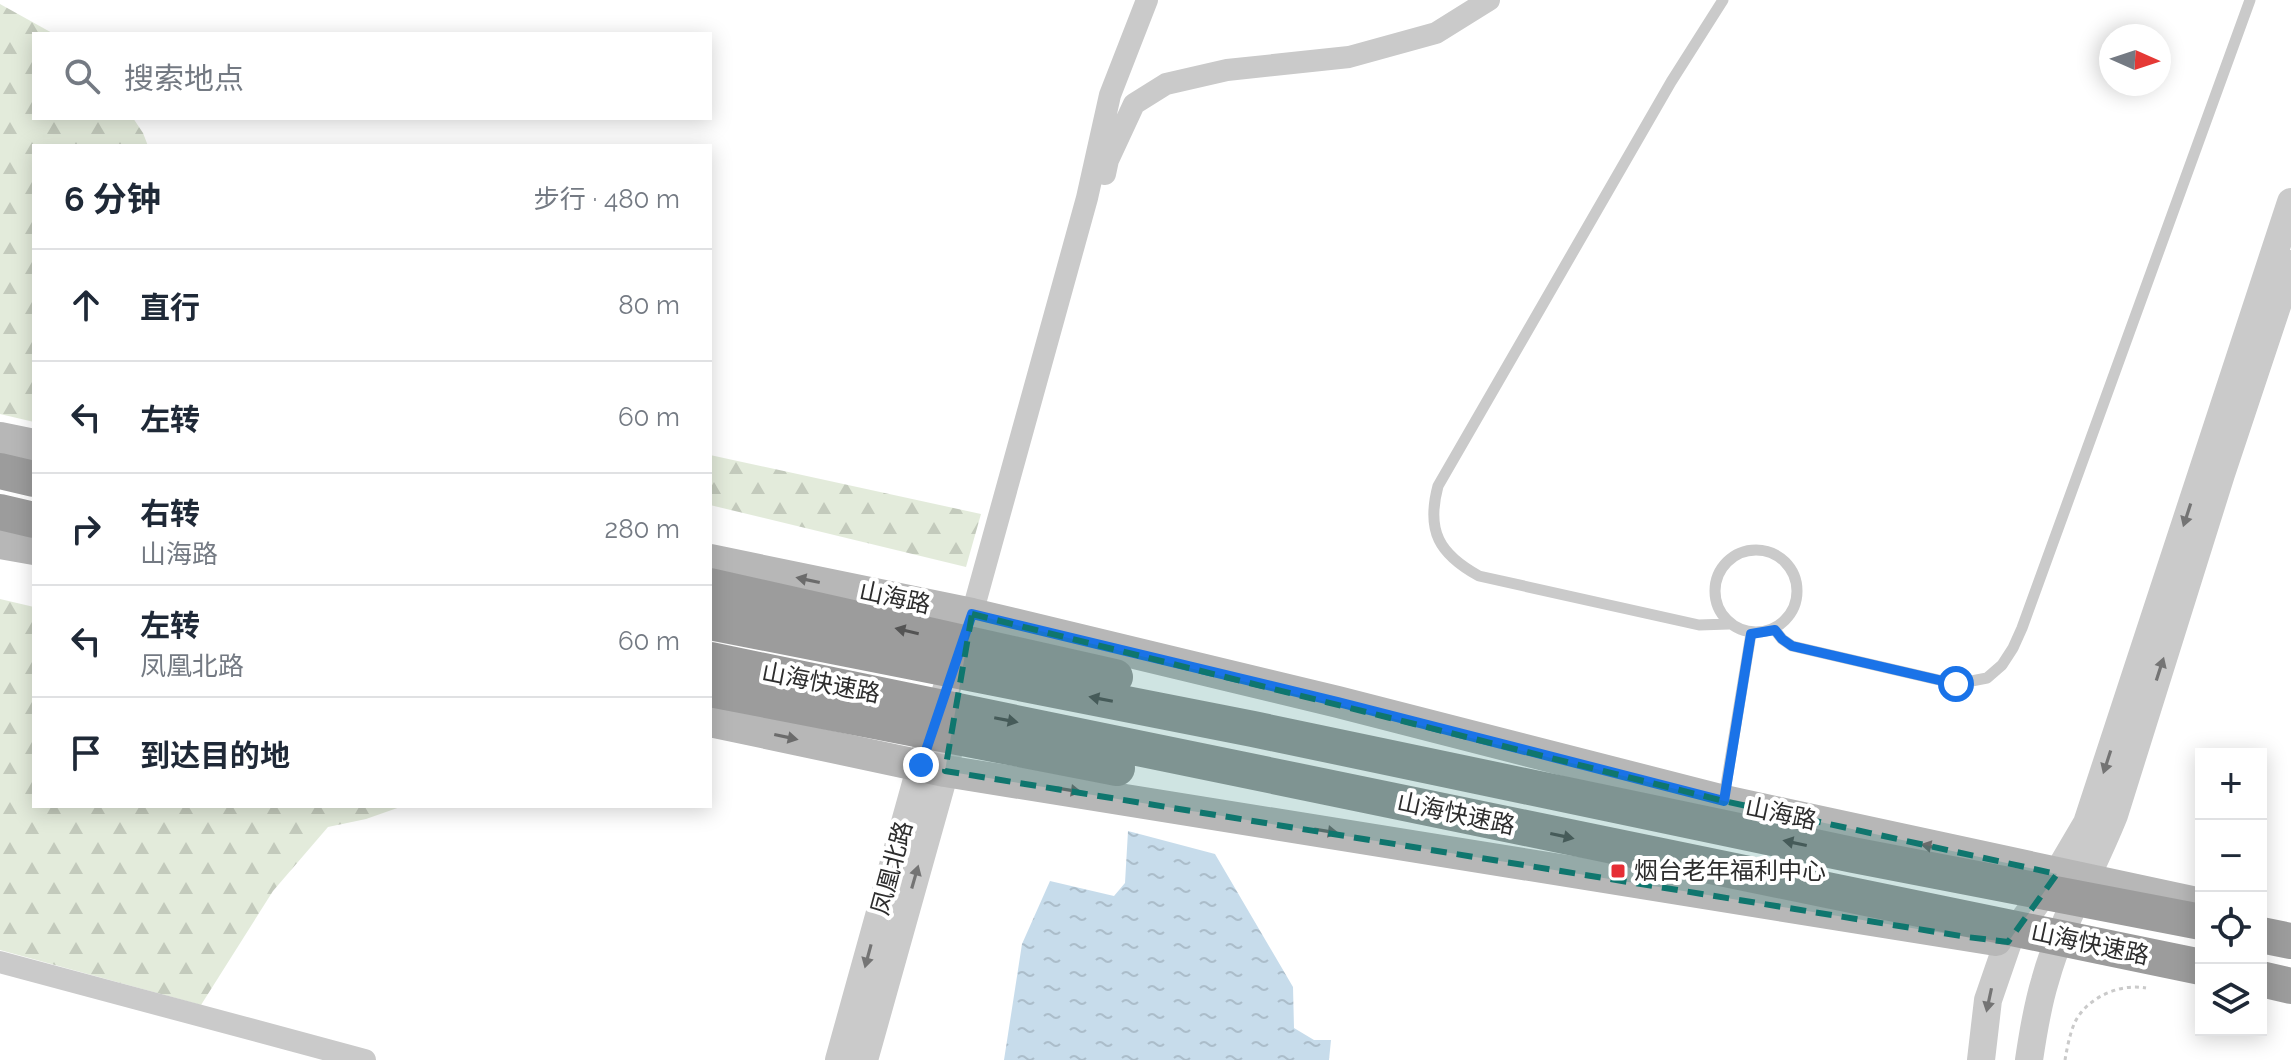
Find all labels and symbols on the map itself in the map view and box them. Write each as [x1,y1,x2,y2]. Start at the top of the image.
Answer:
north arrow [2099,24,2171,96]
one-way arrow [2181,503,2193,527]
one-way arrow [796,573,821,586]
street label: 山海路 [857,576,933,619]
one-way arrow [894,624,919,637]
one-way arrow [2154,656,2167,680]
street label: 山海快速路 [759,657,883,708]
route start [1938,666,1974,702]
one-way arrow [1089,692,1114,705]
one-way arrow [994,715,1019,727]
one-way arrow [774,731,799,744]
route end [903,747,939,783]
one-way arrow [2100,751,2113,775]
one-way arrow [1057,784,1082,797]
street label: 山海快速路 [1394,787,1518,840]
street label: 山海路 [1743,792,1819,835]
street label: 凤凰北路 [865,818,918,918]
one-way arrow [1314,825,1339,838]
one-way arrow [1550,830,1575,843]
one-way arrow [1782,836,1807,849]
one-way arrow [1920,840,1945,853]
place label: 烟台老年福利中心 [1634,856,1826,885]
marker: 烟台老年福利中心 [1609,862,1627,880]
one-way arrow [910,865,922,890]
street label: 山海快速路 [2028,917,2152,970]
one-way arrow [861,944,873,969]
one-way arrow [1982,987,1995,1012]

